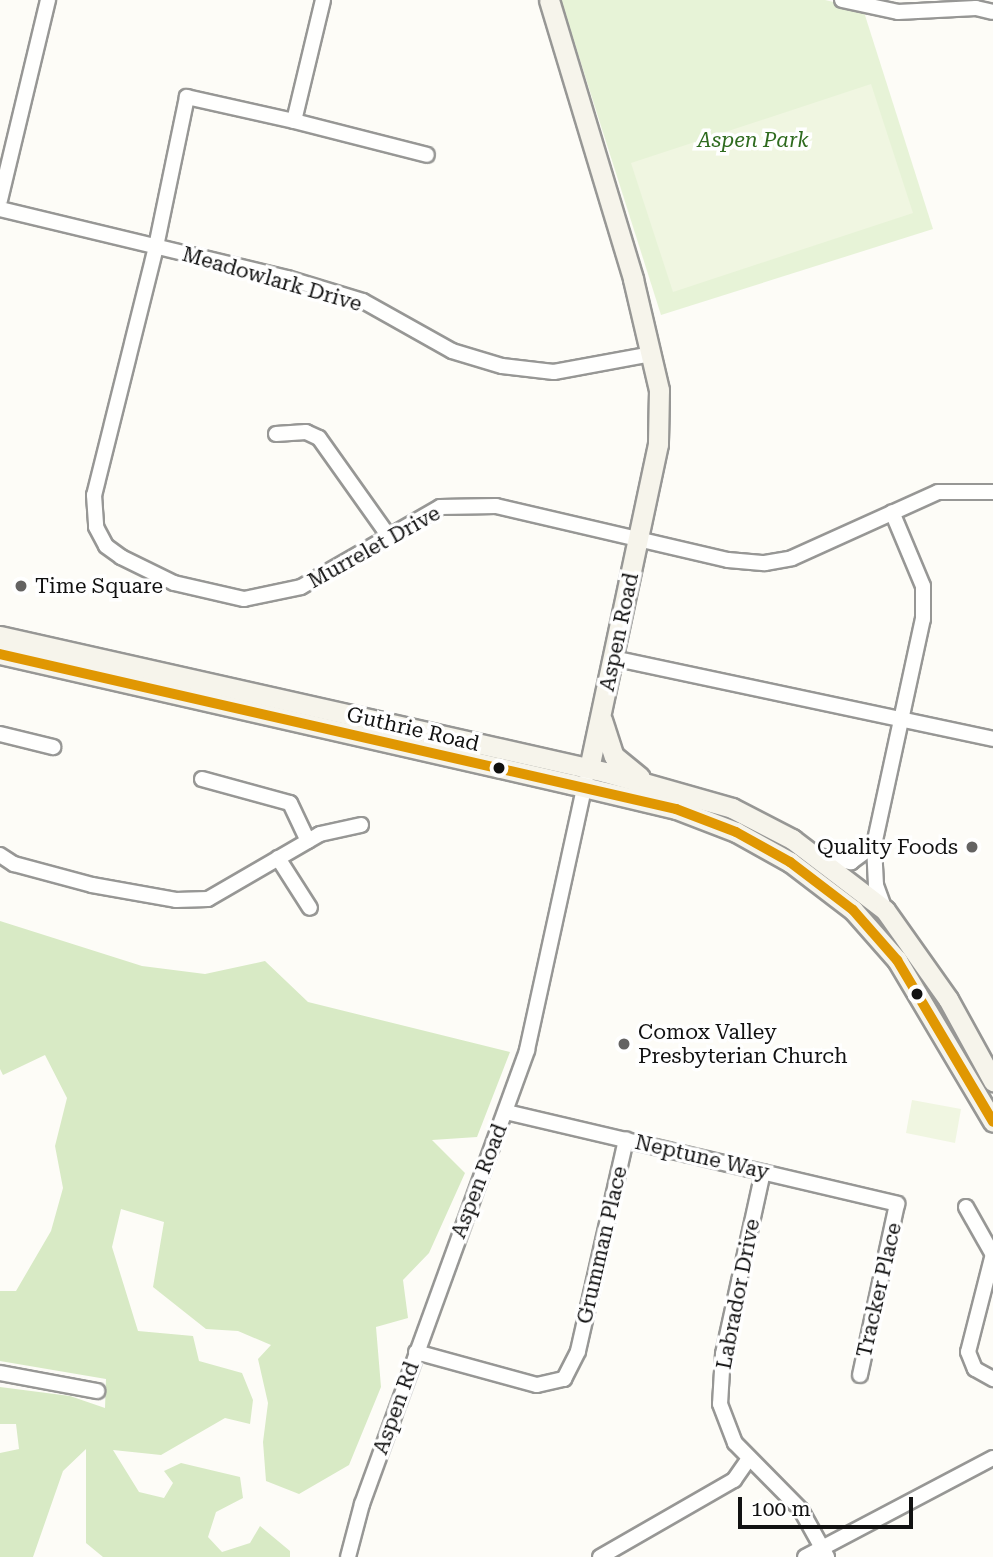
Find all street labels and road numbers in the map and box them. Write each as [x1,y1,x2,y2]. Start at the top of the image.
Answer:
street label: Meadowlark Drive [179,241,365,317]
street label: Murrelet Drive [303,500,445,594]
street label: Aspen Road [594,570,644,694]
street label: Guthrie Road [344,702,482,756]
street label: Aspen Road [446,1120,512,1242]
street label: Neptune Way [632,1129,772,1185]
street label: Grumman Place [572,1164,632,1326]
street label: Labrador Drive [711,1217,765,1371]
street label: Tracker Place [851,1220,907,1360]
street label: Aspen Rd [368,1358,424,1458]

